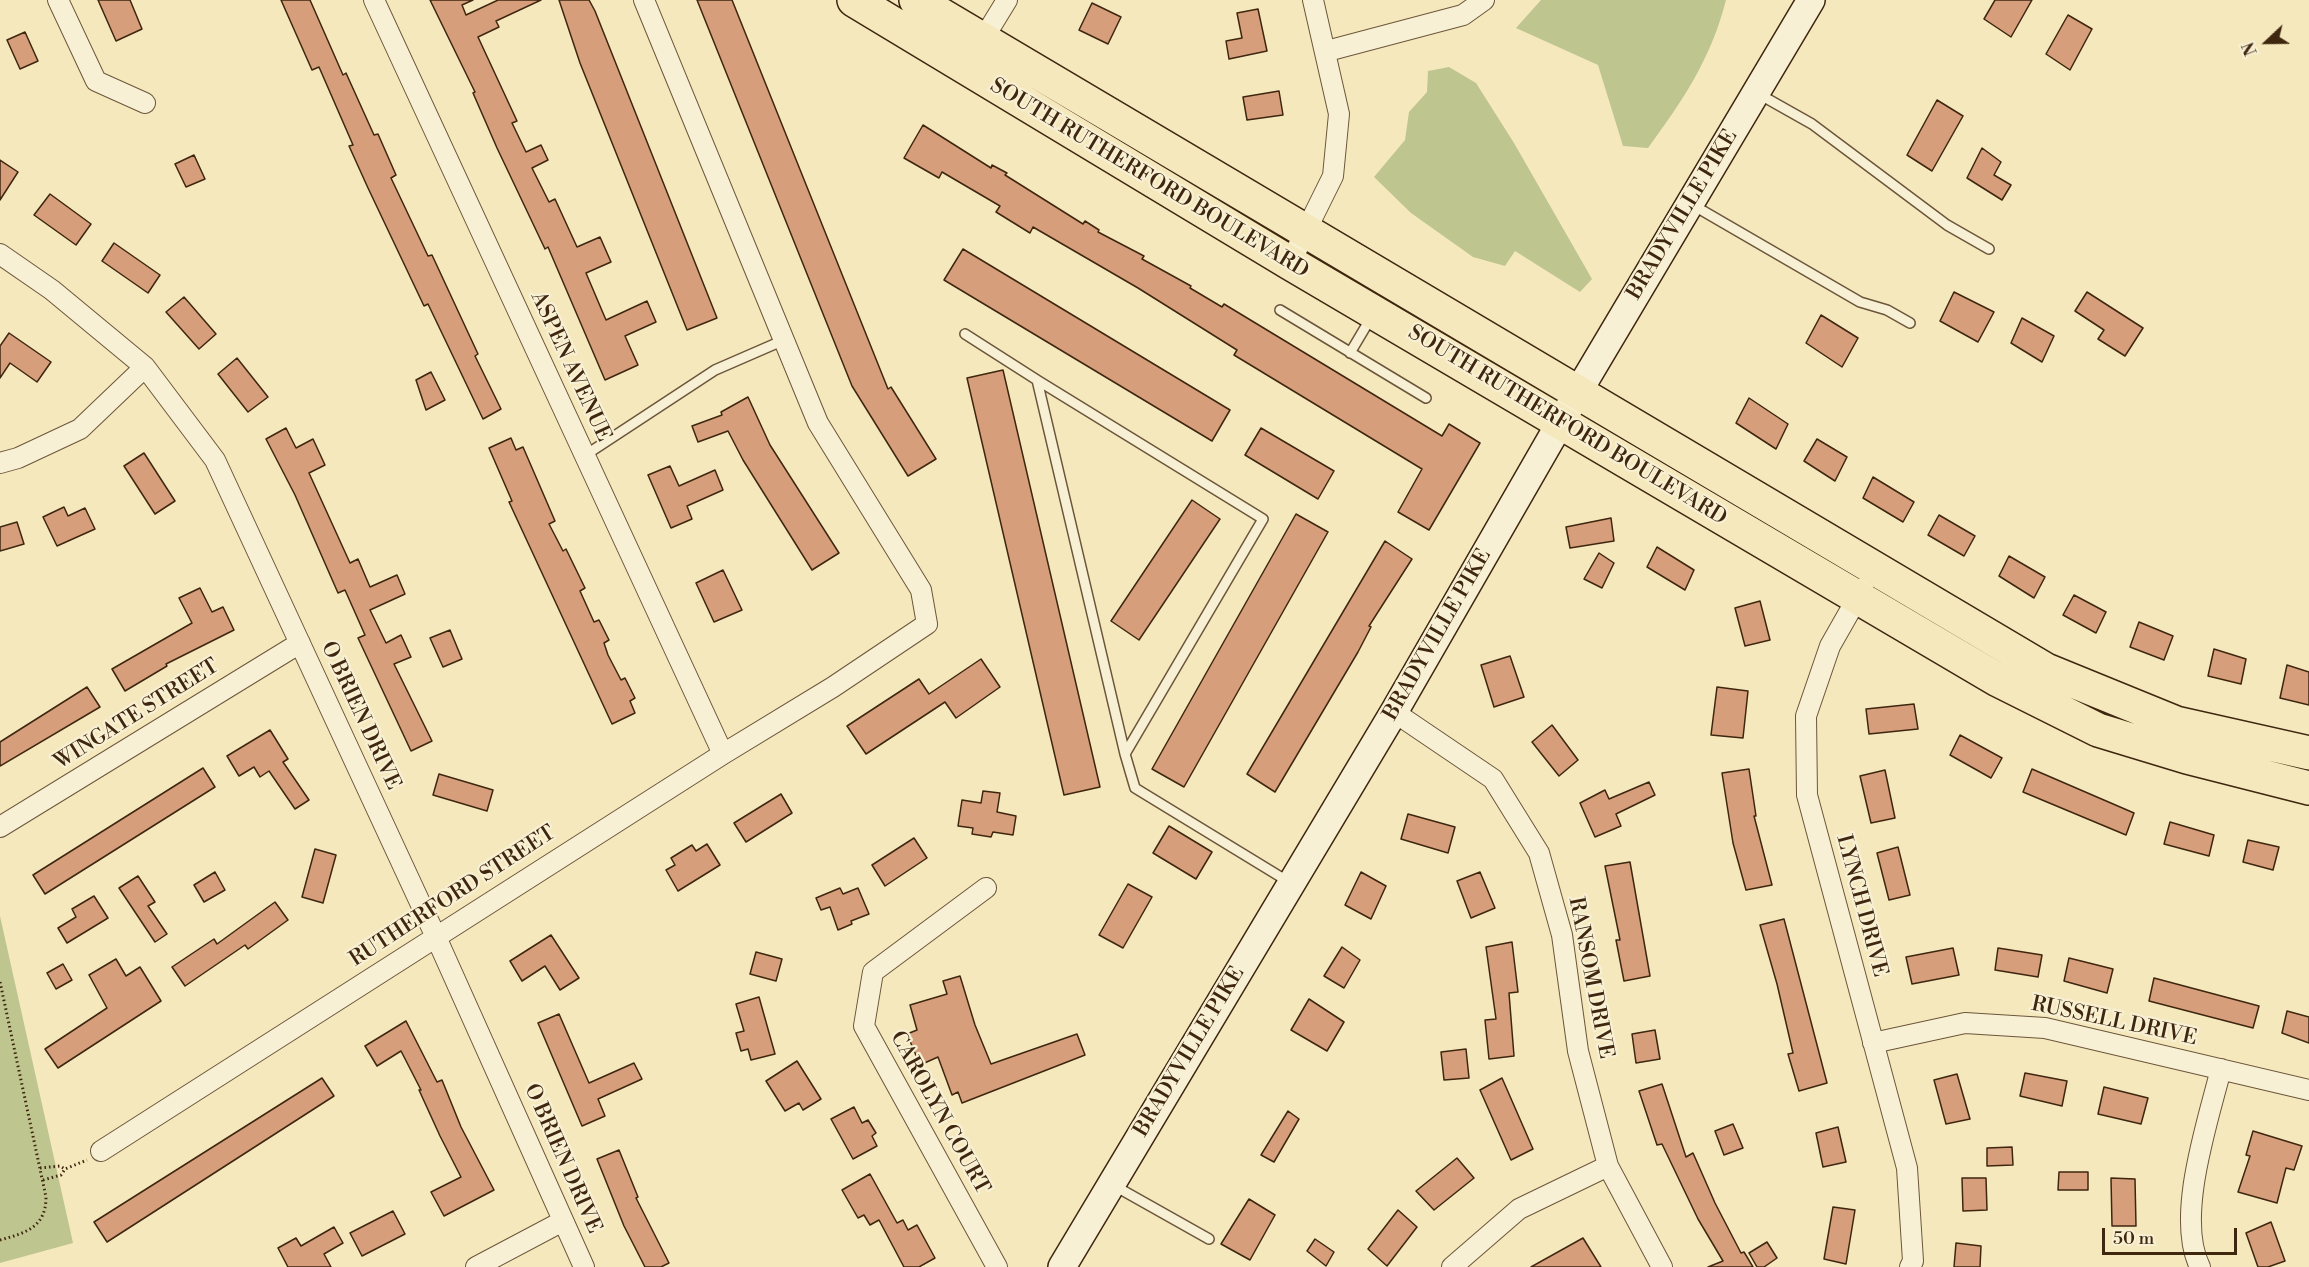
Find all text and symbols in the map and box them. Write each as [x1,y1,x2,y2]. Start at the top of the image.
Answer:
north arrow [2237,12,2297,72]
text: N [2239,39,2262,58]
street label: SOUTH RUTHERFORD BOULEVARD [985,74,1313,284]
street label: BRADYVILLE PIKE [1622,125,1744,305]
street label: ASPEN AVENUE [524,288,616,446]
street label: SOUTH RUTHERFORD BOULEVARD [1403,321,1731,531]
street label: BRADYVILLE PIKE [1379,545,1497,725]
street label: O BRIEN DRIVE [315,638,405,794]
street label: WINGATE STREET [50,654,224,776]
street label: RUTHERFORD STREET [345,821,561,973]
street label: LYNCH DRIVE [1830,832,1892,980]
street label: RANSOM DRIVE [1562,895,1618,1061]
street label: BRADYVILLE PIKE [1129,962,1251,1142]
street label: RUSSELL DRIVE [2029,992,2199,1052]
street label: CAROLYN COURT [884,1027,994,1199]
street label: O BRIEN DRIVE [518,1080,606,1238]
scale bar [2105,1216,2240,1254]
text: 50 m [2113,1227,2154,1250]

